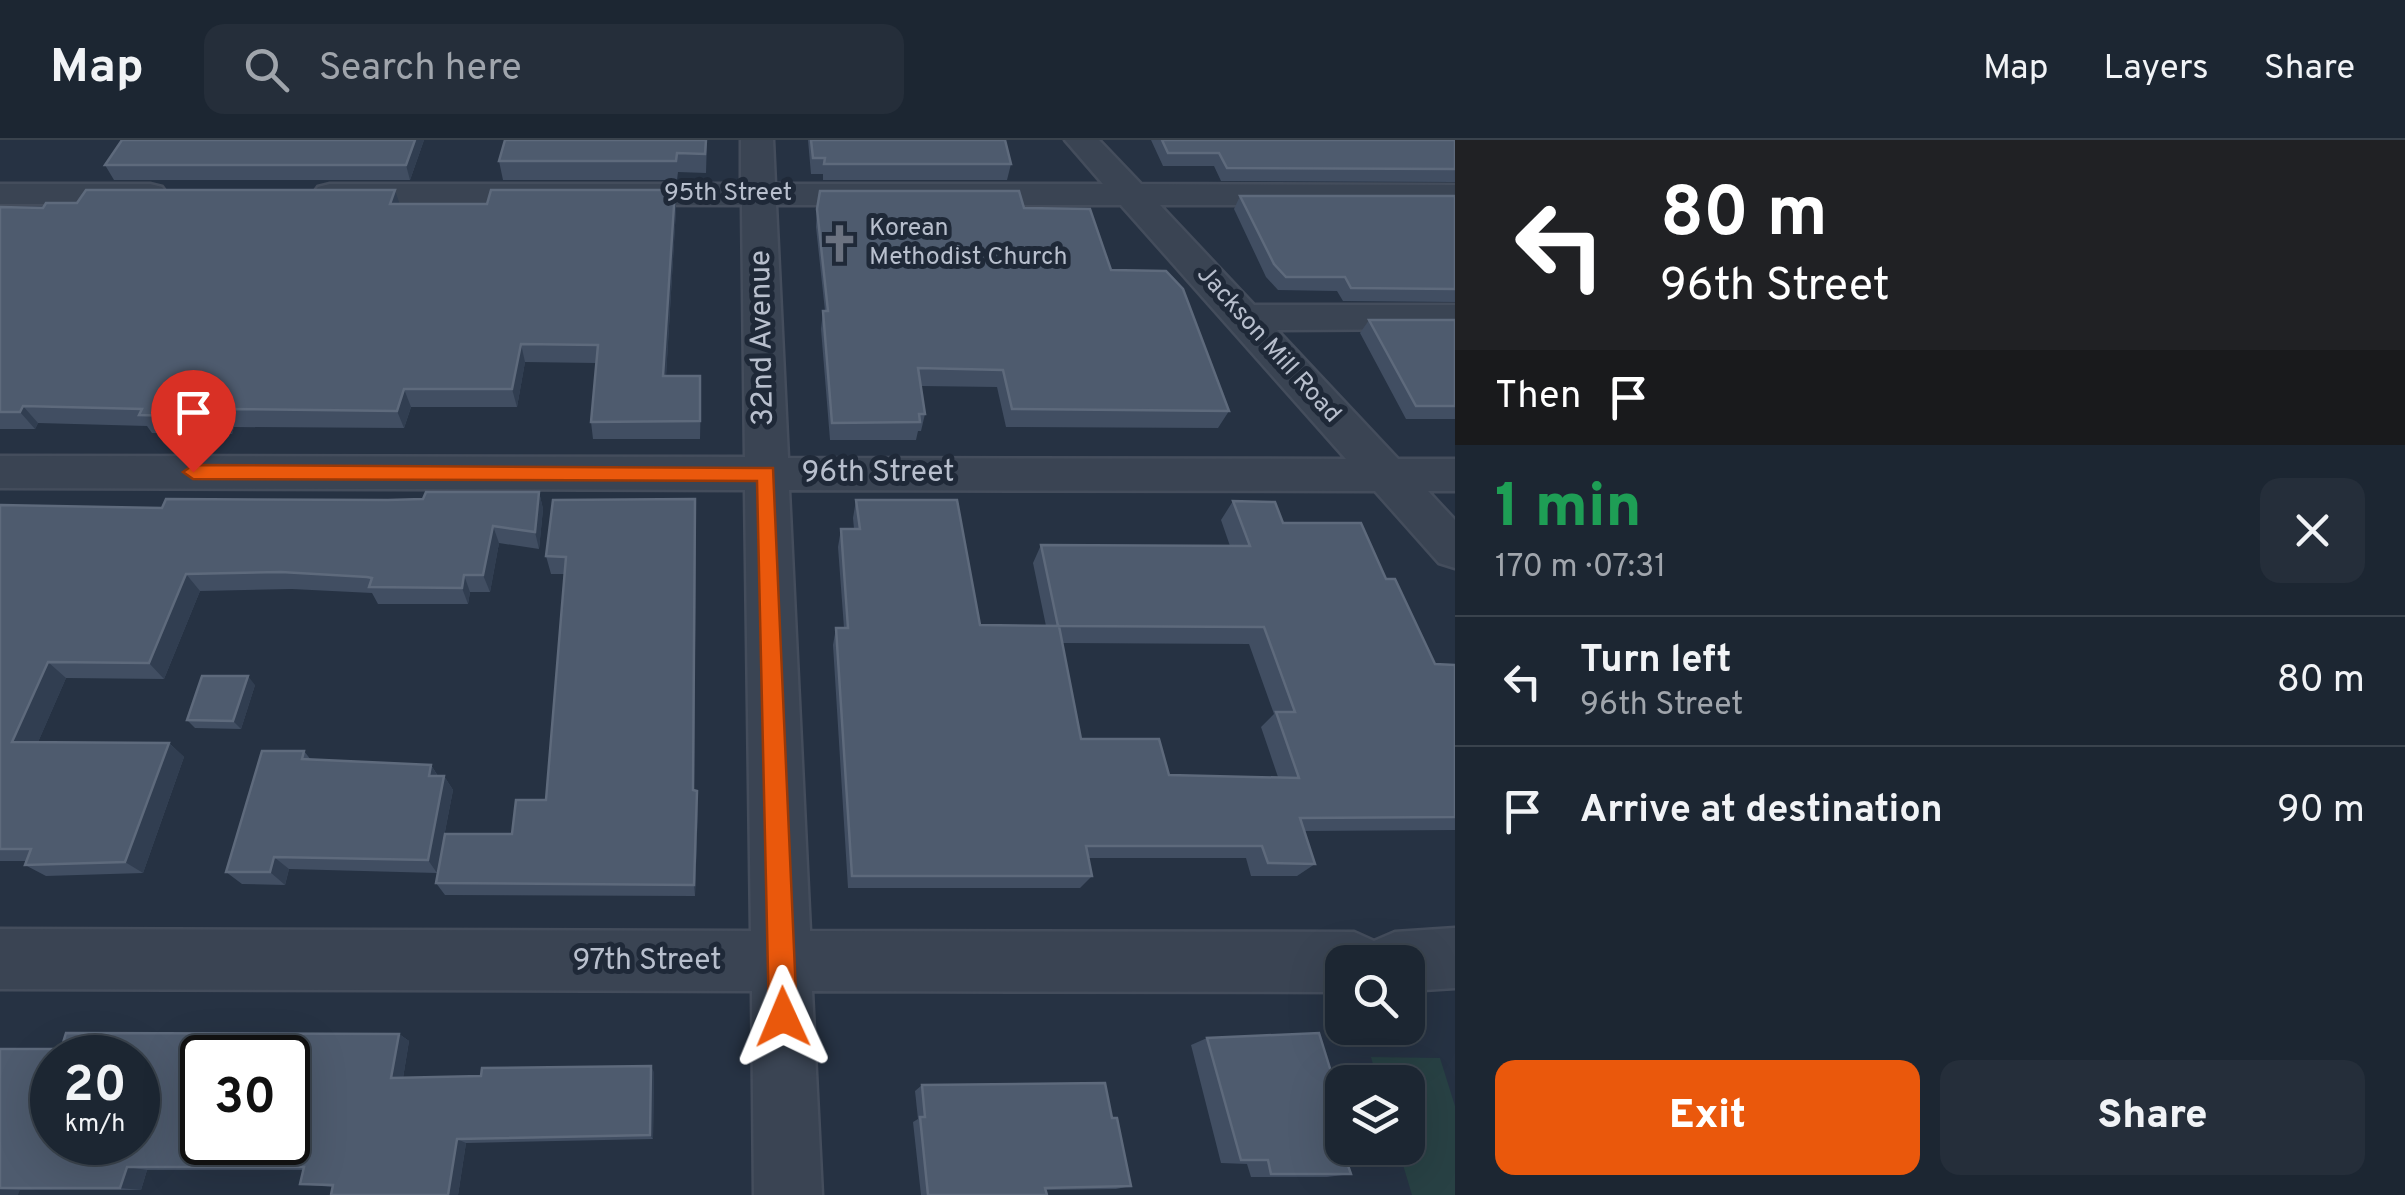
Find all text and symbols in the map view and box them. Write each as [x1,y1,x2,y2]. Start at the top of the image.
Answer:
search box [204,24,904,114]
text: Map [50,39,144,99]
icon: search [239,42,294,97]
text: Search here [319,45,522,94]
text: Map [1983,47,2049,91]
text: Layers [2104,47,2209,91]
text: Share [2264,47,2355,91]
text: 80 m [1660,172,1828,261]
street label: 95th Street [664,178,792,210]
icon: left [1495,180,1625,310]
place label: Korean Methodist Church [869,213,1067,274]
church icon: Korean Methodist Church [818,222,860,264]
street label: 32nd Avenue [743,250,783,426]
text: 96th Street [1660,259,1890,316]
street label: Jackson Mill Road [1189,260,1347,430]
pin [151,370,236,473]
icon: arrive [1601,370,1656,425]
text: Then [1495,373,1581,422]
icon: arrive [166,385,221,440]
street label: 96th Street [801,455,955,492]
text: 1 min [1495,472,1642,548]
button: close [2260,478,2365,583]
text: 170 m · 07:31 [1495,548,1666,588]
text: Turn left [1580,637,1732,686]
icon: left [1495,654,1550,709]
text: 80 m [2277,657,2365,706]
text: 96th Street [1580,686,1743,726]
icon: arrive [1495,784,1550,839]
text: Arrive at destination [1580,787,1943,836]
text: 90 m [2277,787,2365,836]
street label: 97th Street [572,943,722,980]
map controls [1325,945,1425,1165]
button: search [1325,945,1425,1045]
position arrow [731,965,835,1069]
speed limit sign: 30 [180,1035,310,1165]
text: 20 [63,1056,127,1119]
button: Exit [1495,1060,1920,1175]
button: Share [1940,1060,2365,1175]
button: layers [1325,1065,1425,1165]
text: km/h [65,1109,125,1141]

